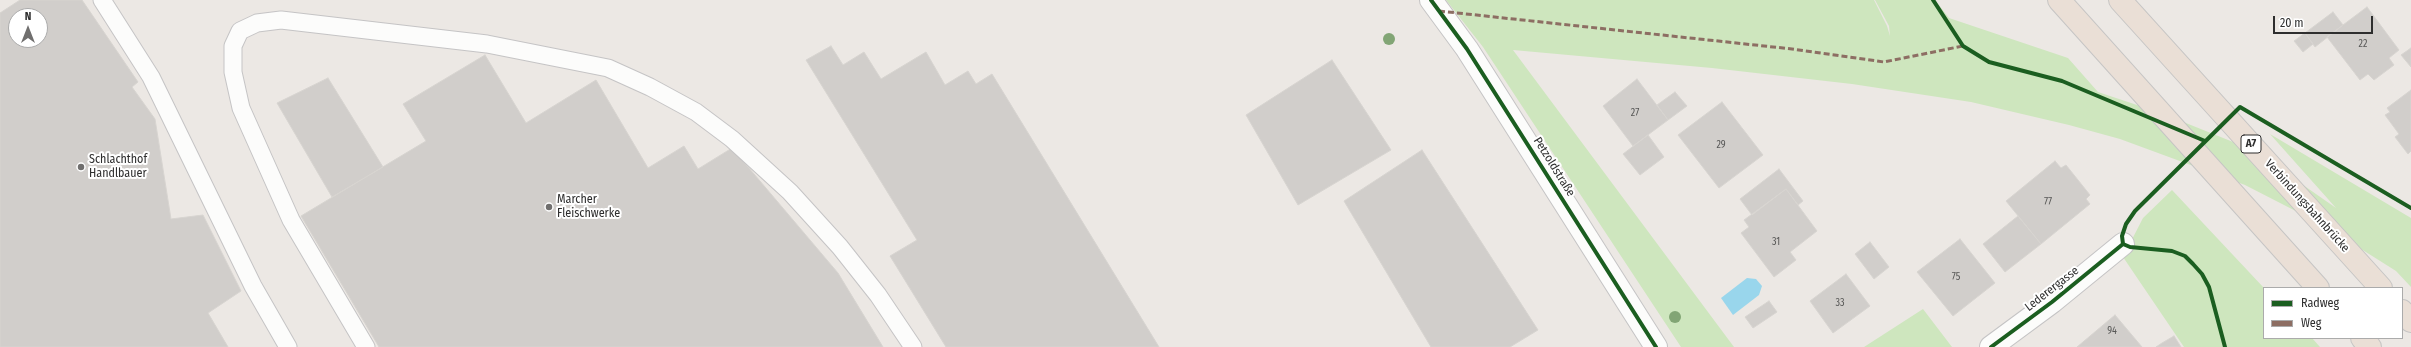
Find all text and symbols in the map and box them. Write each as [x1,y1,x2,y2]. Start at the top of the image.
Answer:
north arrow [8,8,48,48]
scale bar [2275,8,2375,34]
text: N [25,10,31,23]
text: 20 m [2280,16,2304,30]
house number: 22 [2359,38,2367,50]
house number: 27 [1631,107,1639,119]
street label: Petzoldstraße [1530,135,1578,199]
road number: A7 [2241,135,2261,153]
house number: 29 [1716,139,1726,151]
place label: Schlachthof Handlbauer [89,153,147,181]
street label: Verbindungsbahnbrücke [2262,157,2352,255]
marker: Schlachthof Handlbauer [76,162,86,172]
place label: Marcher Fleischwerke [557,193,620,221]
house number: 77 [2044,196,2052,208]
marker: Marcher Fleischwerke [544,202,554,212]
house number: 31 [1772,236,1780,248]
street label: Lederergasse [2022,264,2082,314]
house number: 75 [1952,271,1960,283]
legend [2263,287,2403,339]
text: Radweg [2301,296,2339,310]
house number: 33 [1835,297,1845,309]
text: Weg [2301,316,2321,330]
house number: 94 [2107,325,2117,337]

